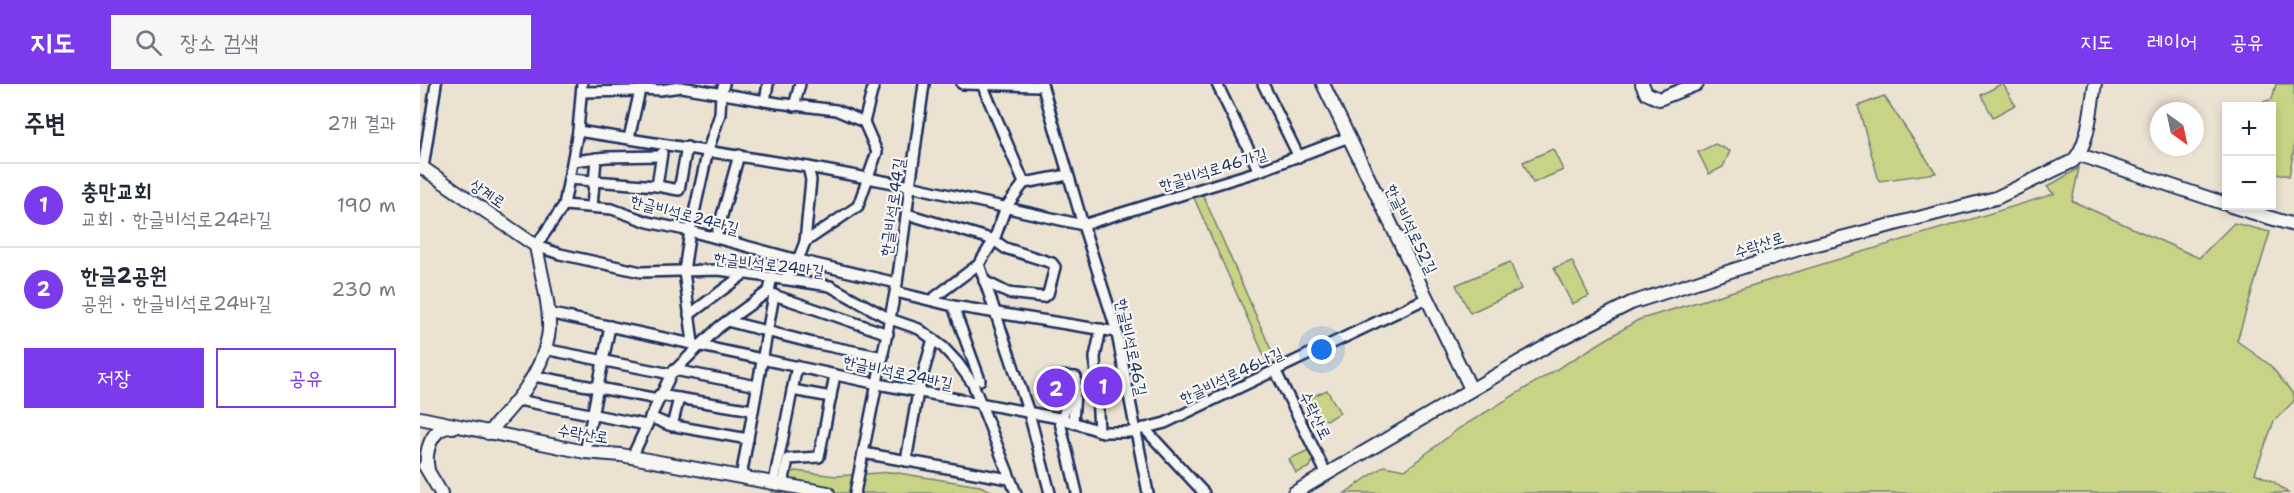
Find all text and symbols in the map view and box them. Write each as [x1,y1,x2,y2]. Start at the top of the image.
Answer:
search box [111,15,531,69]
text: 지도 [30,23,75,61]
icon: search [132,26,165,59]
text: 장소 검색 [180,28,258,57]
text: 지도 [2080,28,2114,56]
text: 레이어 [2147,28,2197,56]
text: 공유 [2230,28,2264,56]
north arrow [2150,102,2204,156]
map controls [2222,102,2276,210]
button: + [2222,102,2276,156]
text: 주변 [24,105,66,140]
text: 2개 결과 [327,110,396,136]
street label: 한글비석로46가길 [1156,143,1270,196]
street label: 한글비석로44길 [875,156,910,258]
button: − [2222,156,2276,210]
street label: 상계로 [466,174,510,213]
text: 충만교회 [81,177,152,206]
street label: 한글비석로52길 [1381,181,1442,278]
street label: 한글비석로24라길 [628,190,742,239]
text: 1 [39,192,48,218]
text: 190 m [337,192,396,218]
text: 교회 · 한글비석로24라길 [81,206,272,232]
street label: 수락산로 [1731,227,1787,262]
street label: 한글비석로24마길 [712,247,826,282]
text: 한글2공원 [81,261,167,290]
text: 2 [37,276,51,302]
text: 230 m [331,276,396,302]
text: 공원 · 한글비석로24바길 [81,290,272,316]
street label: 한글비석로46길 [1111,296,1152,398]
your location [1307,335,1336,364]
street label: 한글비석로46나길 [1176,342,1287,409]
button: 저장 [24,348,204,408]
button: 공유 [216,348,396,408]
street label: 한글비석로24바길 [841,351,955,394]
pin: 1 [1084,364,1122,408]
pin: 2 [1036,366,1076,410]
street label: 수락산로 [1295,387,1336,443]
street label: 수락산로 [556,419,610,448]

